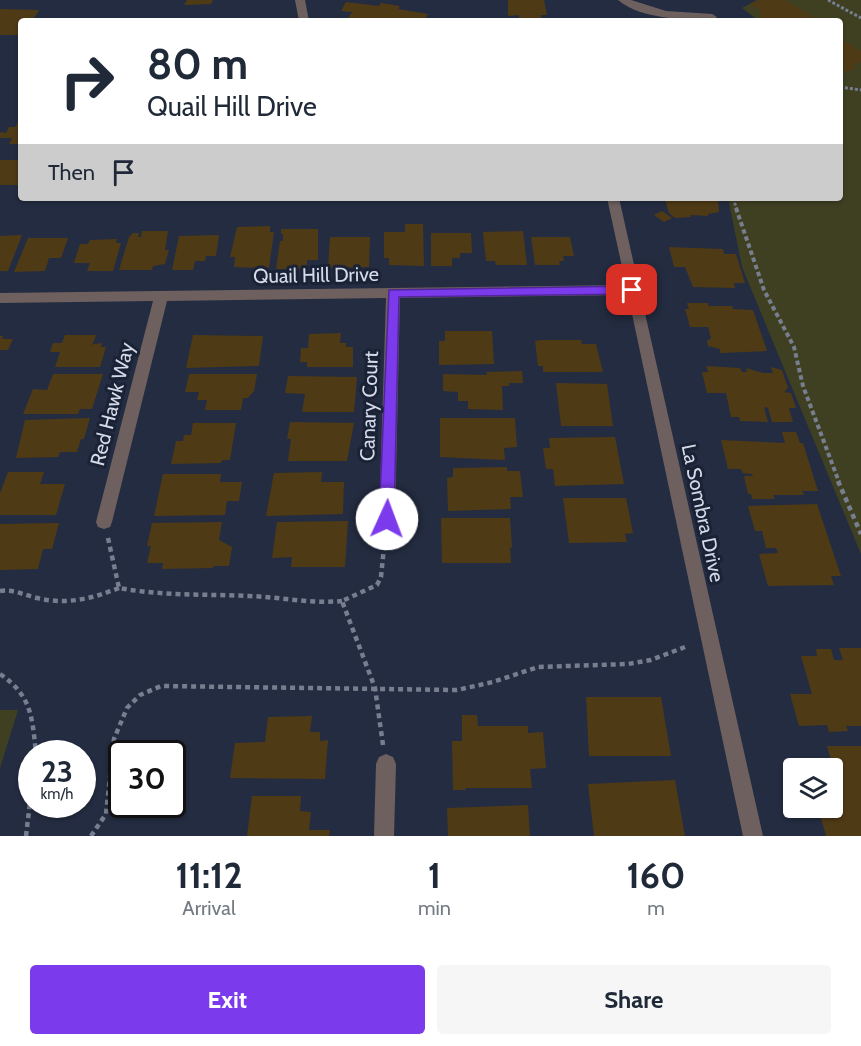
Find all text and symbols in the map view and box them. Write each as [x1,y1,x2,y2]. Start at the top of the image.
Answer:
text: 80 m [147,38,248,90]
icon: right [48,42,126,120]
text: Quail Hill Drive [147,90,317,123]
icon: arrive [107,156,140,189]
text: Then [48,159,95,186]
street label: Quail Hill Drive [253,262,379,288]
pin [606,264,657,315]
icon: arrive [615,273,648,306]
street label: Red Hawk Way [85,340,139,468]
street label: Canary Court [355,350,383,461]
street label: La Sombra Drive [677,442,729,584]
position arrow [355,487,419,551]
speed limit sign: 30 [108,740,186,818]
text: 23 [41,753,73,790]
map controls [783,758,843,818]
button: layers [783,758,843,818]
text: km/h [41,785,73,803]
text: 11:12 [176,853,242,897]
text: 1 [428,853,441,897]
text: 160 [627,853,685,897]
text: Arrival [182,896,236,920]
text: min [418,896,451,920]
text: m [647,896,665,920]
button: Exit [30,965,425,1034]
button: Share [437,965,831,1034]

